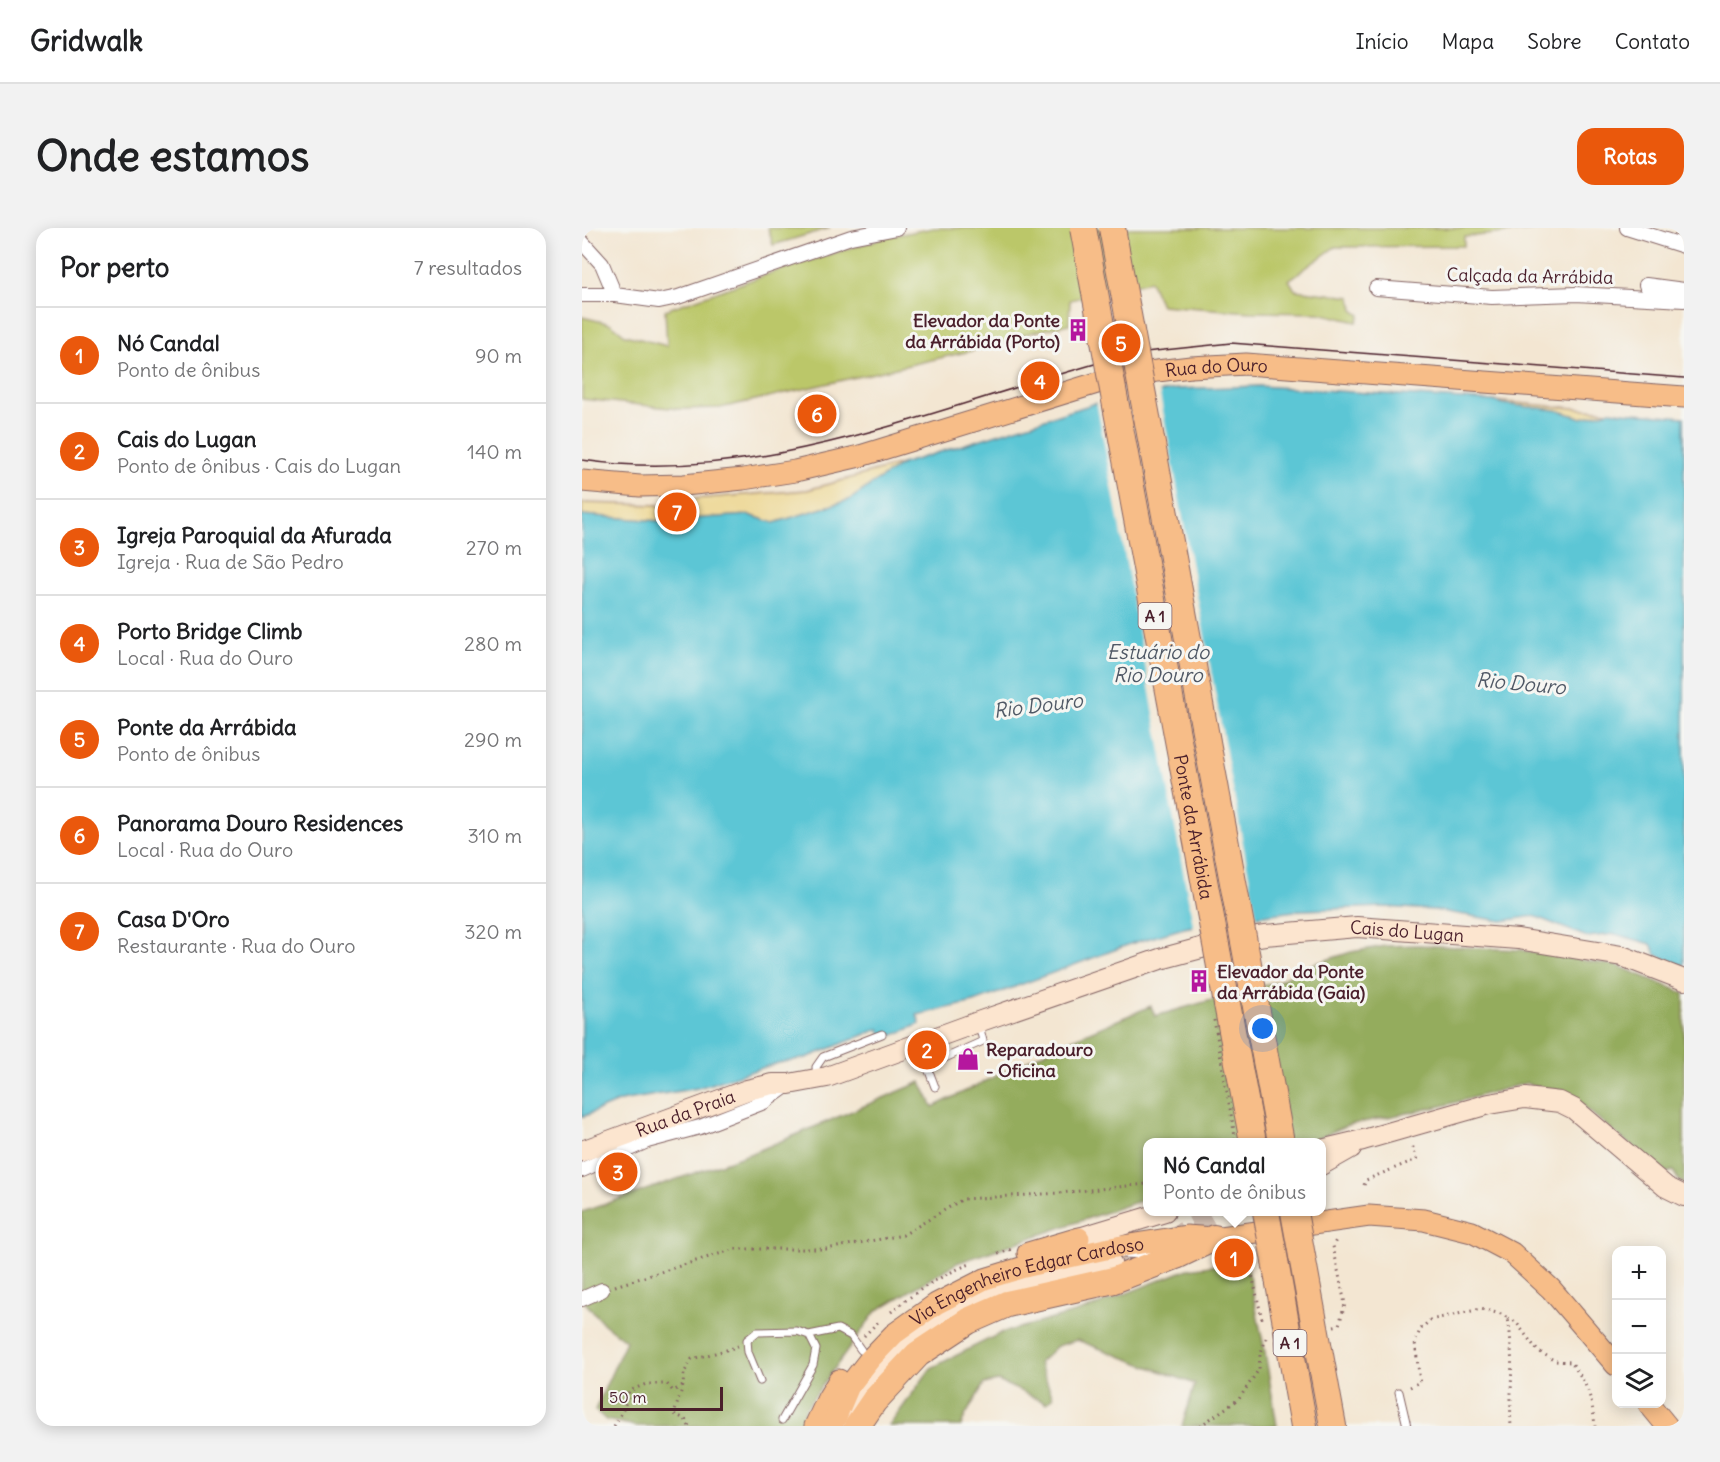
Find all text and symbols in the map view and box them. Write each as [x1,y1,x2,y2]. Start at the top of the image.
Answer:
text: Gridwalk [30,23,143,59]
text: Início [1355,28,1409,55]
text: Mapa [1442,28,1494,55]
text: Sobre [1527,28,1582,55]
text: Contato [1615,28,1690,55]
button: Rotas [1577,128,1684,185]
text: Onde estamos [36,130,309,182]
text: Por perto [60,251,169,284]
text: 7 resultados [414,255,522,280]
street label: Calçada da Arrábida [1446,263,1614,289]
place label: Elevador da Ponte da Arrábida (Porto) [905,309,1060,353]
building icon: Elevador da Ponte da Arrábida (Porto) [1065,317,1091,343]
pin: 5 [1102,320,1140,366]
text: Nó Candal [117,329,220,357]
text: 1 [76,343,83,368]
text: 90 m [475,343,522,368]
street label: Rua do Ouro [1164,352,1269,381]
text: Ponto de ônibus [117,357,260,382]
pin: 4 [1020,358,1060,404]
pin: 6 [798,392,836,436]
text: Cais do Lugan [117,425,257,453]
text: 2 [74,439,85,464]
text: 140 m [467,439,522,464]
text: Ponto de ônibus · Cais do Lugan [117,453,401,478]
pin: 7 [658,490,697,534]
text: Igreja Paroquial da Afurada [117,521,392,549]
text: 3 [74,535,85,560]
text: 270 m [466,535,522,560]
text: Igreja · Rua de São Pedro [117,549,344,574]
road number: A 1 [1138,603,1172,629]
text: Porto Bridge Climb [117,617,303,645]
text: 4 [74,631,85,656]
text: 280 m [464,631,522,656]
water label: Estuário do Rio Douro [1107,639,1211,687]
text: Local · Rua do Ouro [117,645,293,670]
water label: Rio Douro [1475,667,1568,700]
water label: Rio Douro [992,687,1086,723]
text: Ponte da Arrábida [117,713,297,741]
text: 5 [74,727,85,752]
text: 290 m [464,727,522,752]
text: Ponto de ônibus [117,741,260,766]
street label: Ponte da Arrábida [1169,752,1219,901]
text: Panorama Douro Residences [117,809,403,837]
text: 6 [74,823,85,848]
text: 310 m [467,823,522,848]
text: Local · Rua do Ouro [117,837,293,862]
text: Casa D'Oro [117,905,230,933]
street label: Cais do Lugan [1349,915,1465,946]
text: 7 [75,919,84,944]
text: 320 m [464,919,522,944]
text: Restaurante · Rua do Ouro [117,933,355,958]
place label: Elevador da Ponte da Arrábida (Gaia) [1217,960,1365,1004]
building icon: Elevador da Ponte da Arrábida (Gaia) [1186,968,1212,994]
your location [1248,1014,1277,1043]
pin: 2 [908,1028,946,1072]
place label: Reparadouro - Oficina [986,1038,1093,1082]
shop icon: Reparadouro - Oficina [955,1046,981,1072]
street label: Rua da Praia [632,1084,738,1142]
popup [1143,1138,1326,1216]
pin: 3 [598,1150,638,1194]
text: Nó Candal [1163,1151,1265,1179]
text: Ponto de ônibus [1163,1179,1306,1204]
street label: Via Engenheiro Edgar Cardoso [905,1231,1145,1331]
pin: 1 [1214,1236,1254,1280]
map controls [1612,1246,1666,1408]
button: + [1612,1246,1666,1300]
button: − [1612,1300,1666,1354]
road number: A 1 [1274,1330,1306,1356]
button: layers [1612,1354,1666,1408]
scale bar [600,1384,723,1412]
text: 50 m [609,1387,647,1407]

